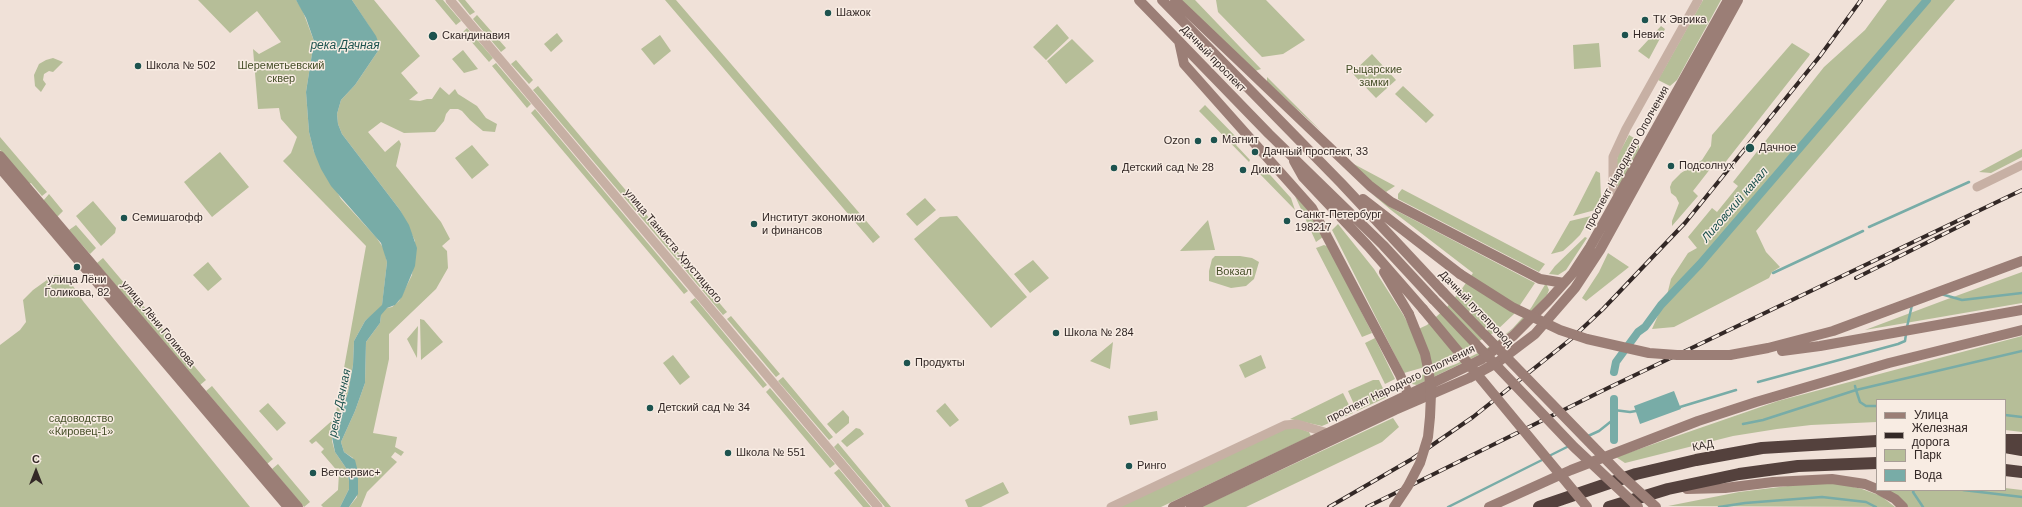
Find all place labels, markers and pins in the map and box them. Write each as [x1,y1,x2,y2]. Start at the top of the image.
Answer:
place label: Шажок [836,6,870,20]
marker: Шажок [823,8,833,18]
place label: ТК Эврика [1653,13,1706,27]
marker: ТК Эврика [1640,15,1650,25]
place label: Невис [1633,28,1665,42]
place label: Скандинавия [442,29,510,43]
marker: Скандинавия [427,30,439,42]
marker: Невис [1620,30,1630,40]
place label: Школа № 502 [146,59,216,73]
marker: Школа № 502 [133,61,143,71]
place label: Магнит [1222,133,1259,147]
place label: Ozon [1164,134,1190,148]
marker: Магнит [1209,135,1219,145]
marker: Ozon [1193,136,1203,146]
place label: Дачное [1759,141,1796,155]
marker: Дачное [1744,142,1756,154]
place label: Дачный проспект, 33 [1263,145,1368,159]
marker: Дачный проспект, 33 [1250,147,1260,157]
place label: Подсолнух [1679,159,1734,173]
place label: Детский сад № 28 [1122,161,1214,175]
marker: Подсолнух [1666,161,1676,171]
marker: Детский сад № 28 [1109,163,1119,173]
place label: Дикси [1251,163,1281,177]
marker: Дикси [1238,165,1248,175]
place label: Санкт-Петербург 198217 [1295,208,1381,234]
place label: Семишагофф [132,211,203,225]
place label: Институт экономики и финансов [762,211,865,237]
marker: Семишагофф [119,213,129,223]
marker: Санкт-Петербург 198217 [1282,216,1292,226]
marker: Институт экономики и финансов [749,219,759,229]
marker: улица Лёни Голикова, 82 [72,262,82,272]
place label: улица Лёни Голикова, 82 [45,273,109,299]
place label: Школа № 284 [1064,326,1134,340]
marker: Школа № 284 [1051,328,1061,338]
place label: Продукты [915,356,965,370]
marker: Продукты [902,358,912,368]
place label: Детский сад № 34 [658,401,750,415]
marker: Детский сад № 34 [645,403,655,413]
place label: Школа № 551 [736,446,806,460]
marker: Школа № 551 [723,448,733,458]
place label: Ринго [1137,459,1166,473]
marker: Ринго [1124,461,1134,471]
place label: Ветсервис+ [321,466,381,480]
marker: Ветсервис+ [308,468,318,478]

